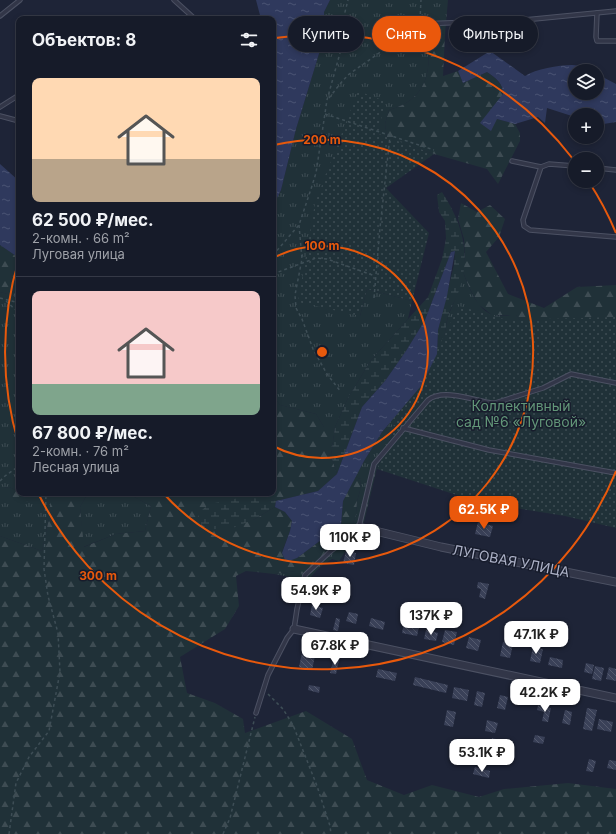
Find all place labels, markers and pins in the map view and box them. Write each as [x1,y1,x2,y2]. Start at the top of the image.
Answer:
centre of rings [315,345,329,359]
pin: 62.5K ₽ [447,496,521,530]
pin: 110K ₽ [317,524,383,558]
pin: 54.9K ₽ [279,577,353,611]
pin: 137K ₽ [398,602,464,636]
pin: 47.1K ₽ [499,621,573,655]
pin: 67.8K ₽ [298,632,372,666]
pin: 42.2K ₽ [508,679,582,713]
pin: 53.1K ₽ [445,739,519,773]

